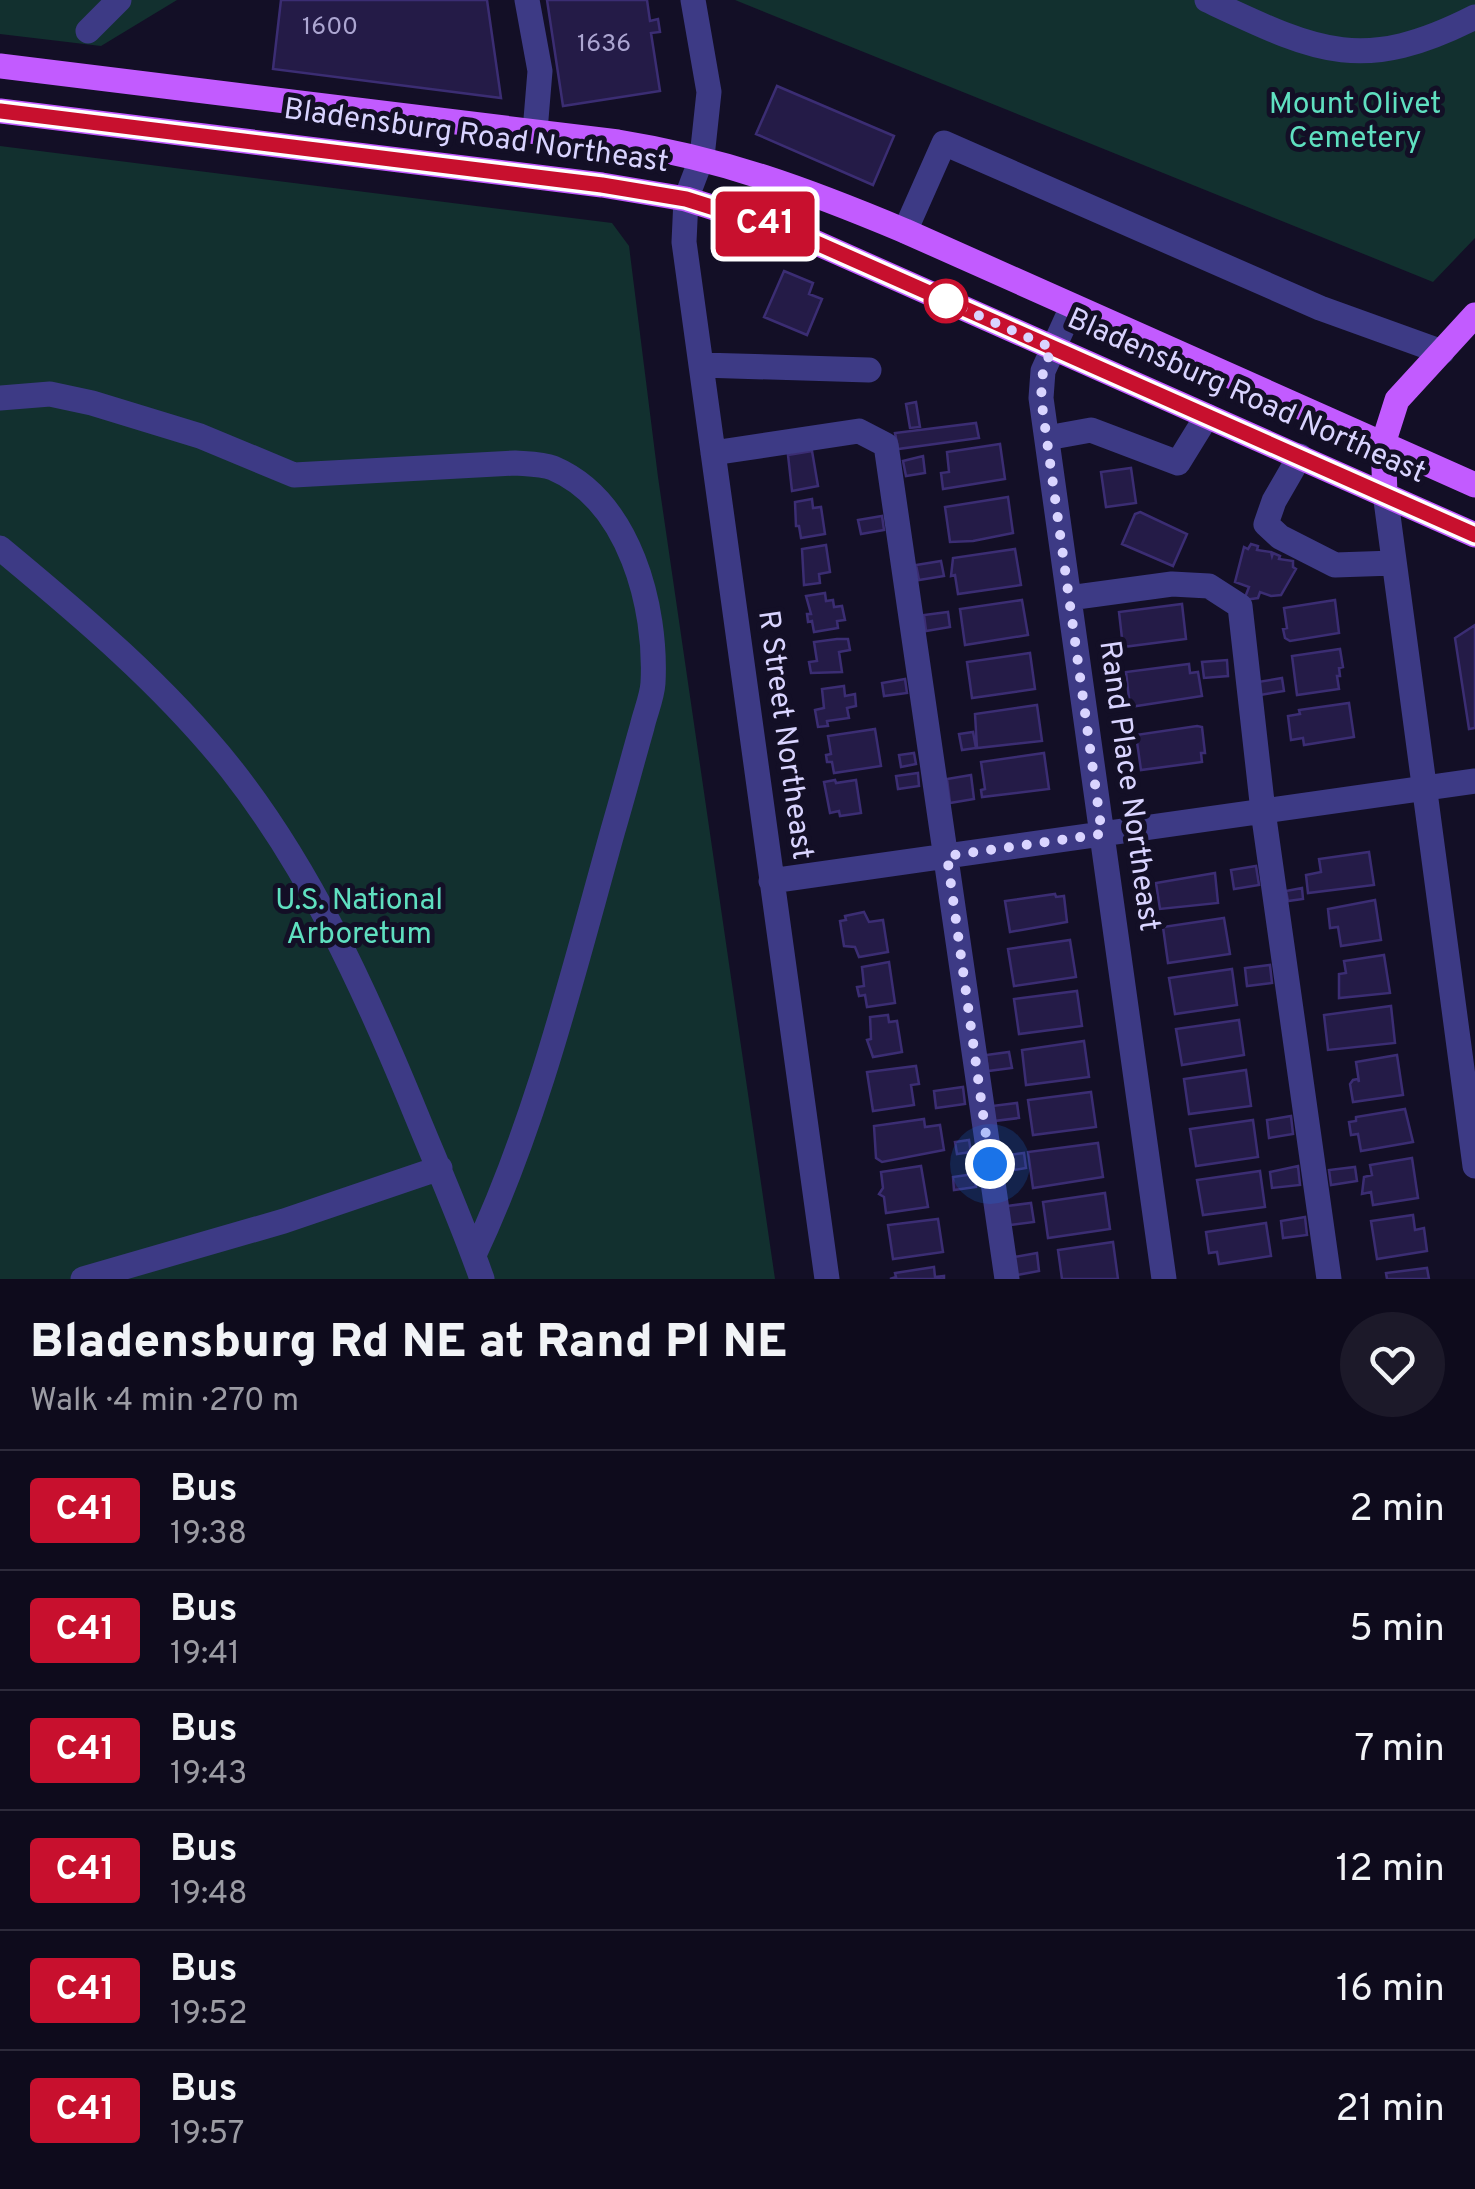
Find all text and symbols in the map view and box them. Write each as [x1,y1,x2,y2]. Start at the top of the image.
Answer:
house number: 1600 [302,12,358,44]
house number: 1636 [577,29,631,61]
park label: Mount Olivet Cemetery [1269,87,1441,158]
street label: Bladensburg Road Northeast [281,92,671,182]
line badge: C41 [708,192,822,256]
text: C41 [736,202,794,246]
unlabelled marker [925,280,967,322]
street label: Bladensburg Road Northeast [1061,301,1431,493]
street label: R Street Northeast [748,608,820,862]
street label: Rand Place Northeast [1089,638,1167,934]
park label: U.S. National Arboretum [275,883,443,954]
your location [965,1139,1015,1189]
button: heart [1340,1312,1445,1417]
text: Bladensburg Rd NE at Rand Pl NE [30,1314,787,1374]
text: Walk · 4 min · 270 m [30,1382,299,1422]
text: Bus [170,1466,237,1515]
text: 2 min [1350,1486,1445,1535]
text: C41 [56,1488,114,1532]
text: 19:38 [170,1515,247,1555]
text: Bus [170,1586,237,1635]
text: 5 min [1349,1606,1445,1655]
text: C41 [56,1608,114,1652]
text: 19:41 [170,1635,240,1675]
text: Bus [170,1706,237,1755]
text: 7 min [1355,1726,1445,1775]
text: C41 [56,1728,114,1772]
text: 19:43 [170,1755,247,1795]
text: Bus [170,1826,237,1875]
text: 12 min [1335,1846,1445,1895]
text: C41 [56,1848,114,1892]
text: 19:48 [170,1875,248,1915]
text: Bus [170,1946,237,1995]
text: 16 min [1336,1966,1445,2015]
text: C41 [56,1968,114,2012]
text: 19:52 [170,1995,248,2035]
text: Bus [170,2066,237,2115]
text: 21 min [1335,2086,1445,2135]
text: C41 [56,2088,114,2132]
text: 19:57 [170,2115,245,2155]

